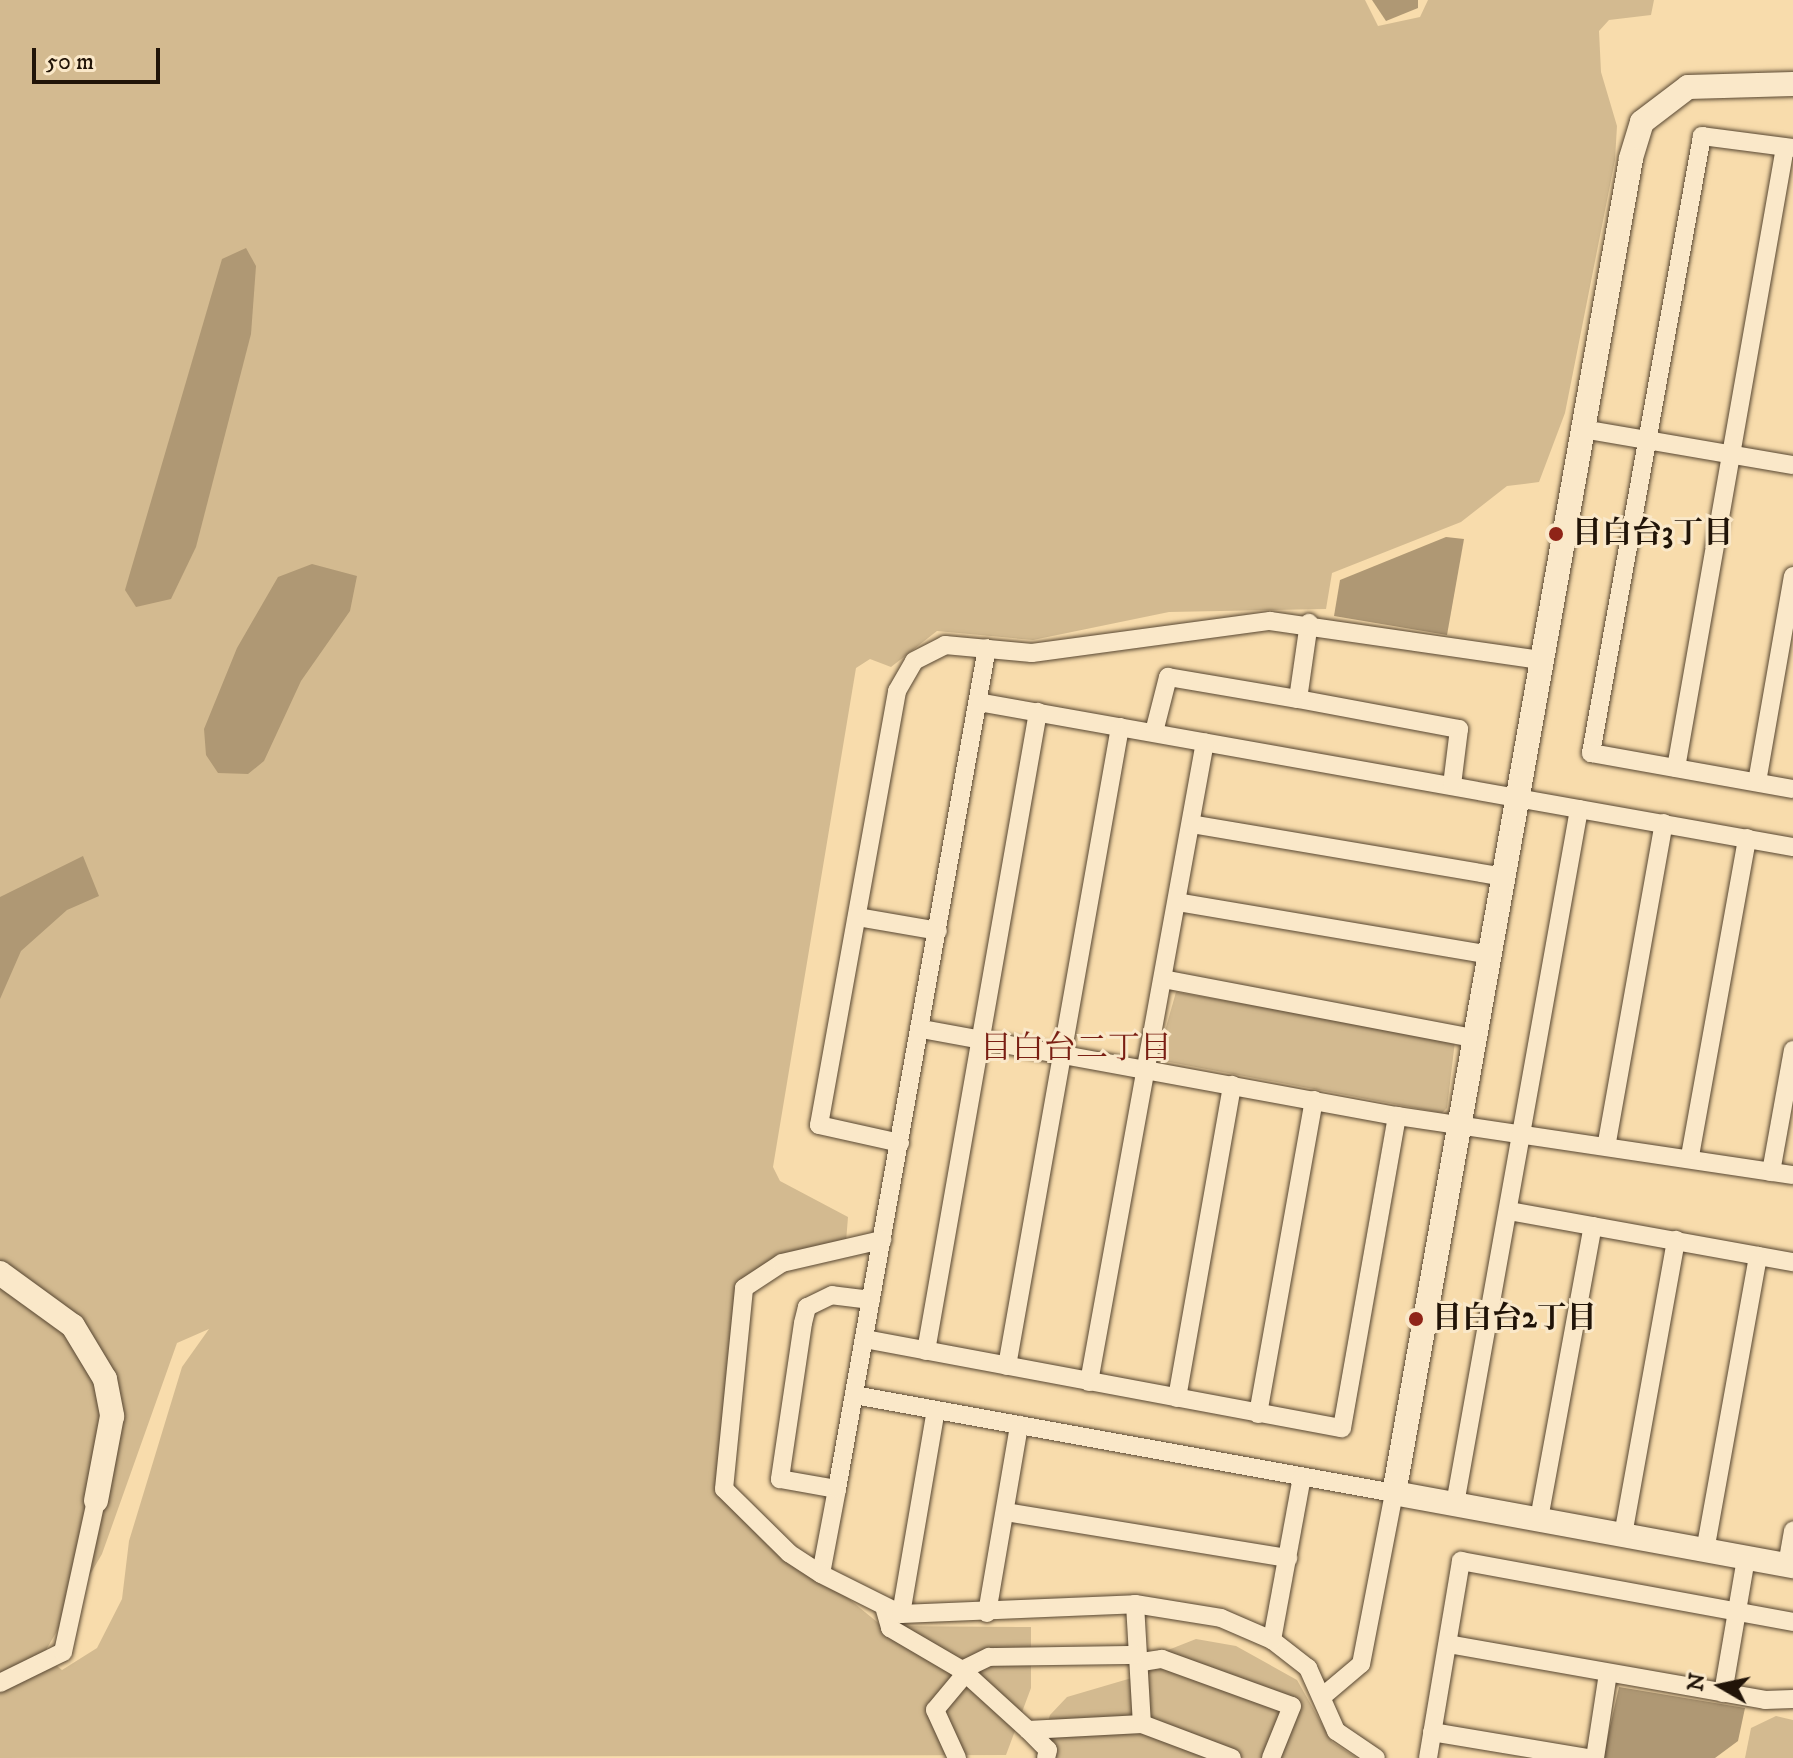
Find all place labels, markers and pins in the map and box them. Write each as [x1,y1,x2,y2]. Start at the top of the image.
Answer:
place label: 目白台3丁目 [1572,516,1733,552]
marker: 目白台3丁目 [1547,525,1565,543]
place label: 目白台2丁目 [1432,1301,1597,1337]
marker: 目白台2丁目 [1407,1310,1425,1328]

